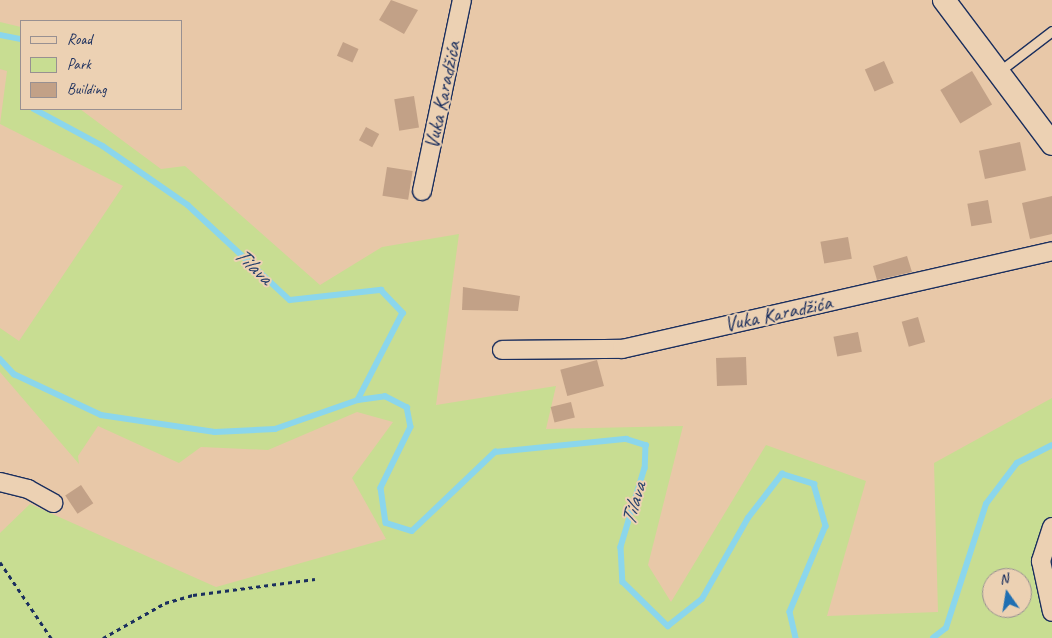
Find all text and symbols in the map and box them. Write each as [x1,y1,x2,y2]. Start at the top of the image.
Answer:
legend [20,20,182,110]
text: Road [67,30,92,49]
street label: Vuka Karadžića [418,39,466,151]
text: Park [67,55,91,74]
text: Building [67,80,106,99]
water label: Tilava [228,242,278,290]
street label: Vuka Karadžića [722,289,834,337]
water label: Tilava [615,480,653,528]
north arrow [982,568,1032,618]
text: N [998,570,1010,588]

